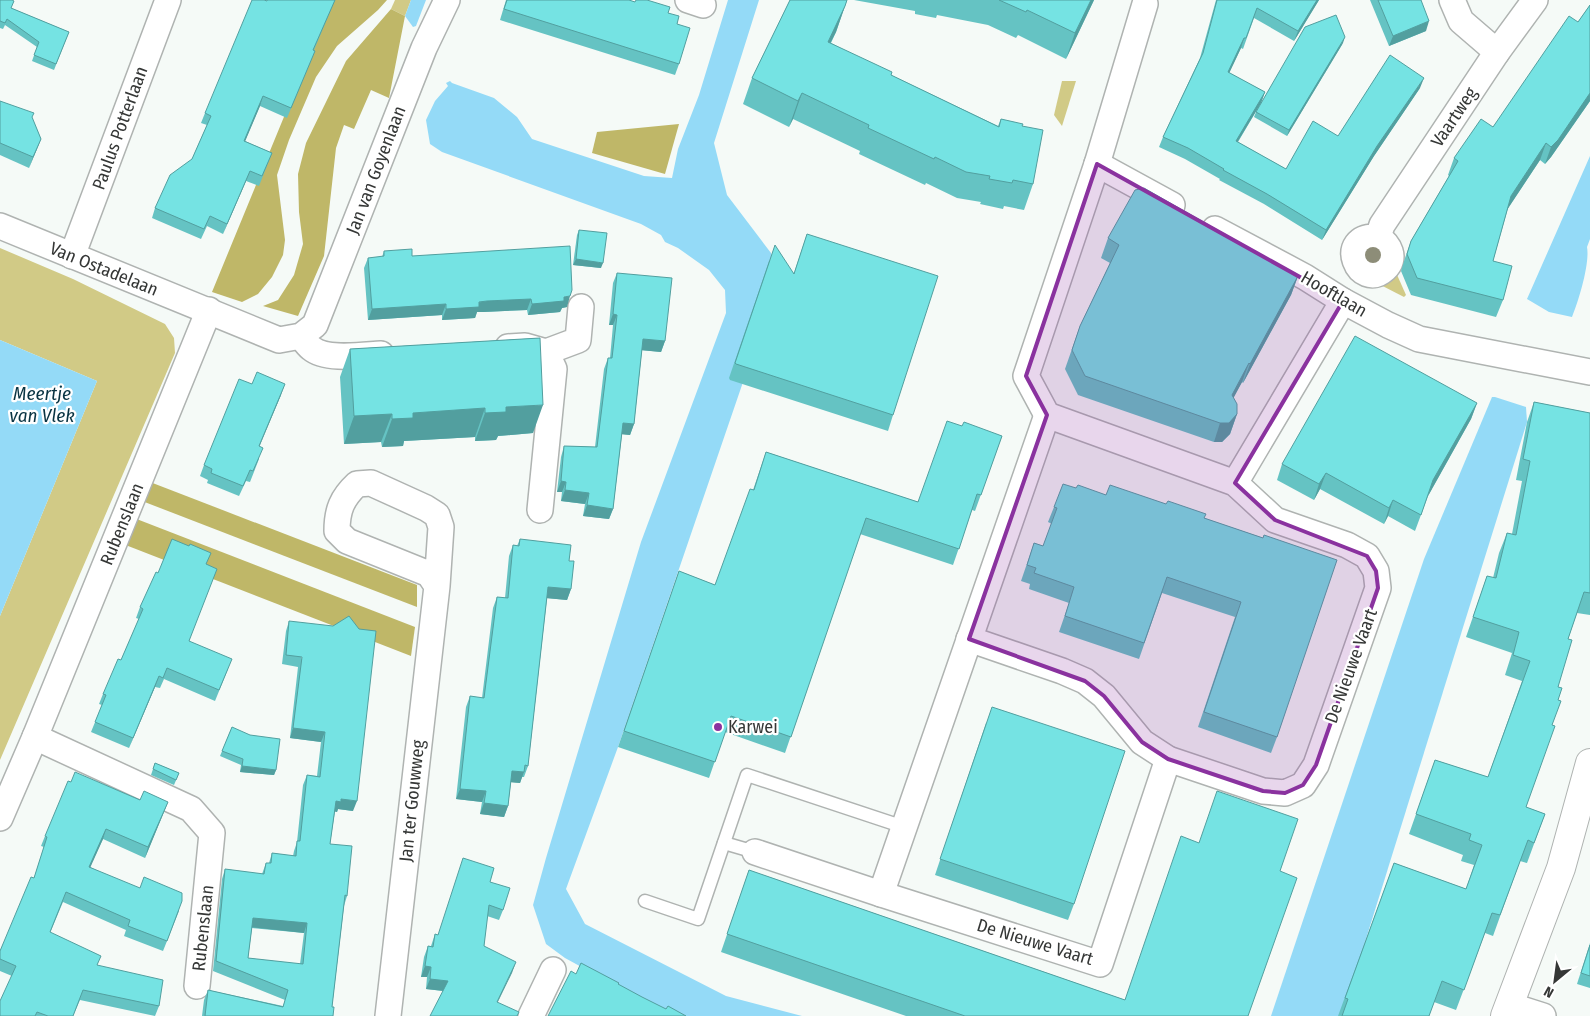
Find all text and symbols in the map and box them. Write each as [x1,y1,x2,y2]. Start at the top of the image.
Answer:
street label: Paulus Potterlaan [88,63,152,193]
street label: Vaartweg [1426,83,1482,151]
street label: Jan van Goyenlaan [341,103,411,237]
street label: Van Ostadelaan [47,237,161,301]
street label: Hooftlaan [1297,266,1371,322]
water label: Meertje van Vlek [9,382,75,427]
street label: Rubenslaan [96,480,148,568]
street label: De Nieuwe Vaart [1320,606,1382,726]
place label: Karwei [728,716,778,738]
marker: Karwei [712,721,724,733]
street label: Jan ter Gouwweg [395,738,429,863]
street label: Rubenslaan [188,884,218,972]
street label: De Nieuwe Vaart [974,914,1096,970]
north arrow [1530,956,1580,1006]
text: N [1541,982,1557,1001]

